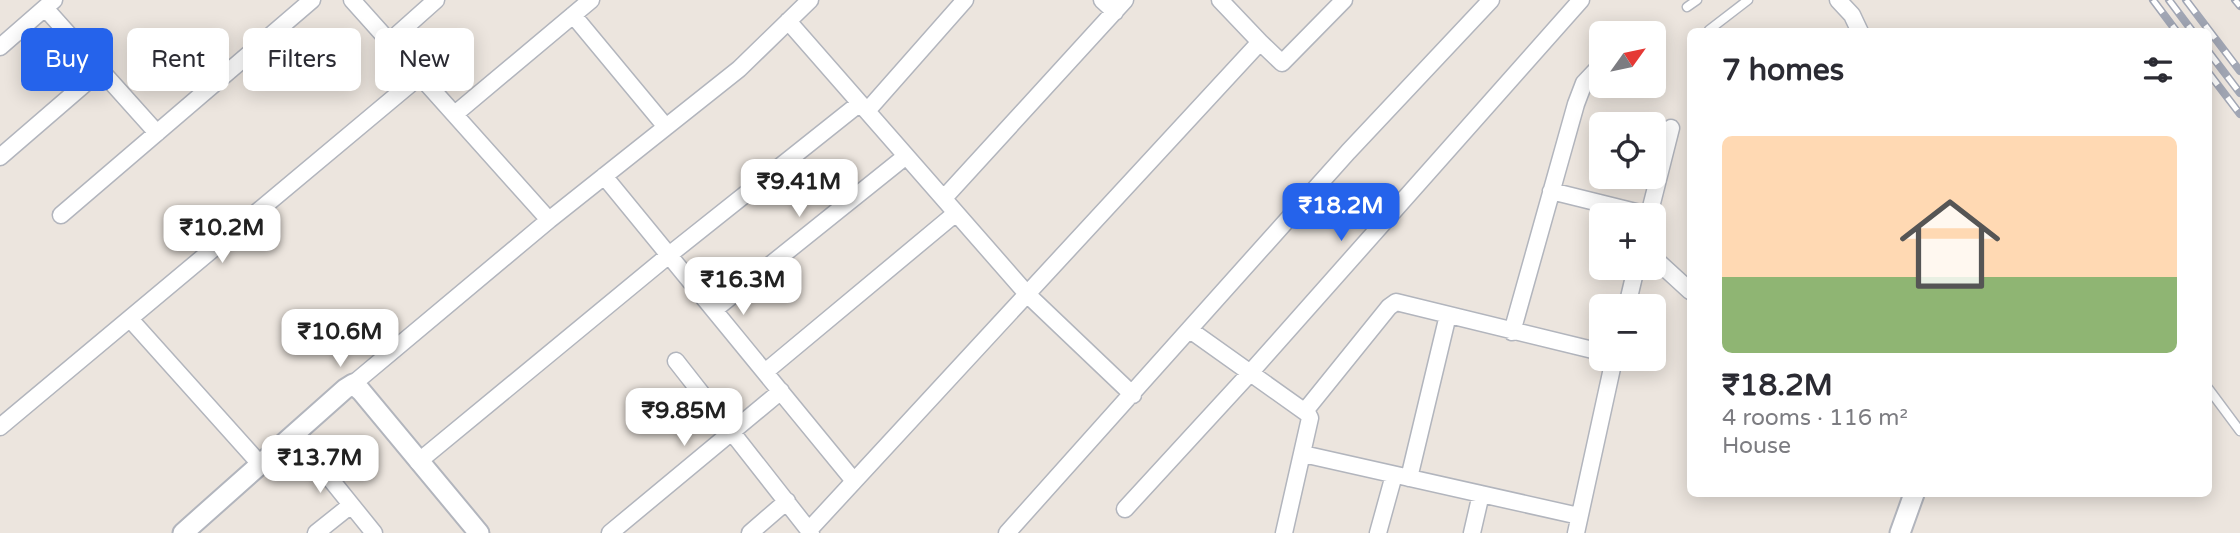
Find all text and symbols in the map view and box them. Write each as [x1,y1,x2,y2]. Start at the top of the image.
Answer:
north arrow [1589,21,1666,98]
map controls [1589,21,1666,371]
chip: Buy [21,28,113,91]
chip: Rent [127,28,229,91]
chip: Filters [243,28,361,91]
chip: New [375,28,474,91]
icon: filters [2139,51,2177,89]
text: 7 homes [1722,52,1844,89]
button: locate [1589,112,1666,189]
pin: ₹9.41M [742,160,856,219]
text: ₹9.41M [757,168,841,196]
icon: home [1887,181,2013,307]
pin: ₹18.2M [1284,184,1398,243]
text: ₹18.2M [1299,192,1384,220]
button: + [1589,203,1666,280]
pin: ₹10.2M [165,205,279,265]
text: ₹10.2M [180,214,265,242]
pin: ₹16.3M [686,258,800,317]
text: ₹16.3M [701,266,786,294]
button: − [1589,294,1666,371]
pin: ₹10.6M [283,310,397,369]
text: ₹10.6M [298,318,383,346]
text: ₹18.2M [1722,367,1833,404]
pin: ₹9.85M [627,388,741,448]
text: ₹9.85M [642,397,726,425]
text: 4 rooms · 116 m² [1722,404,1908,432]
text: House [1722,432,1791,460]
pin: ₹13.7M [263,435,377,495]
text: ₹13.7M [278,444,362,472]

